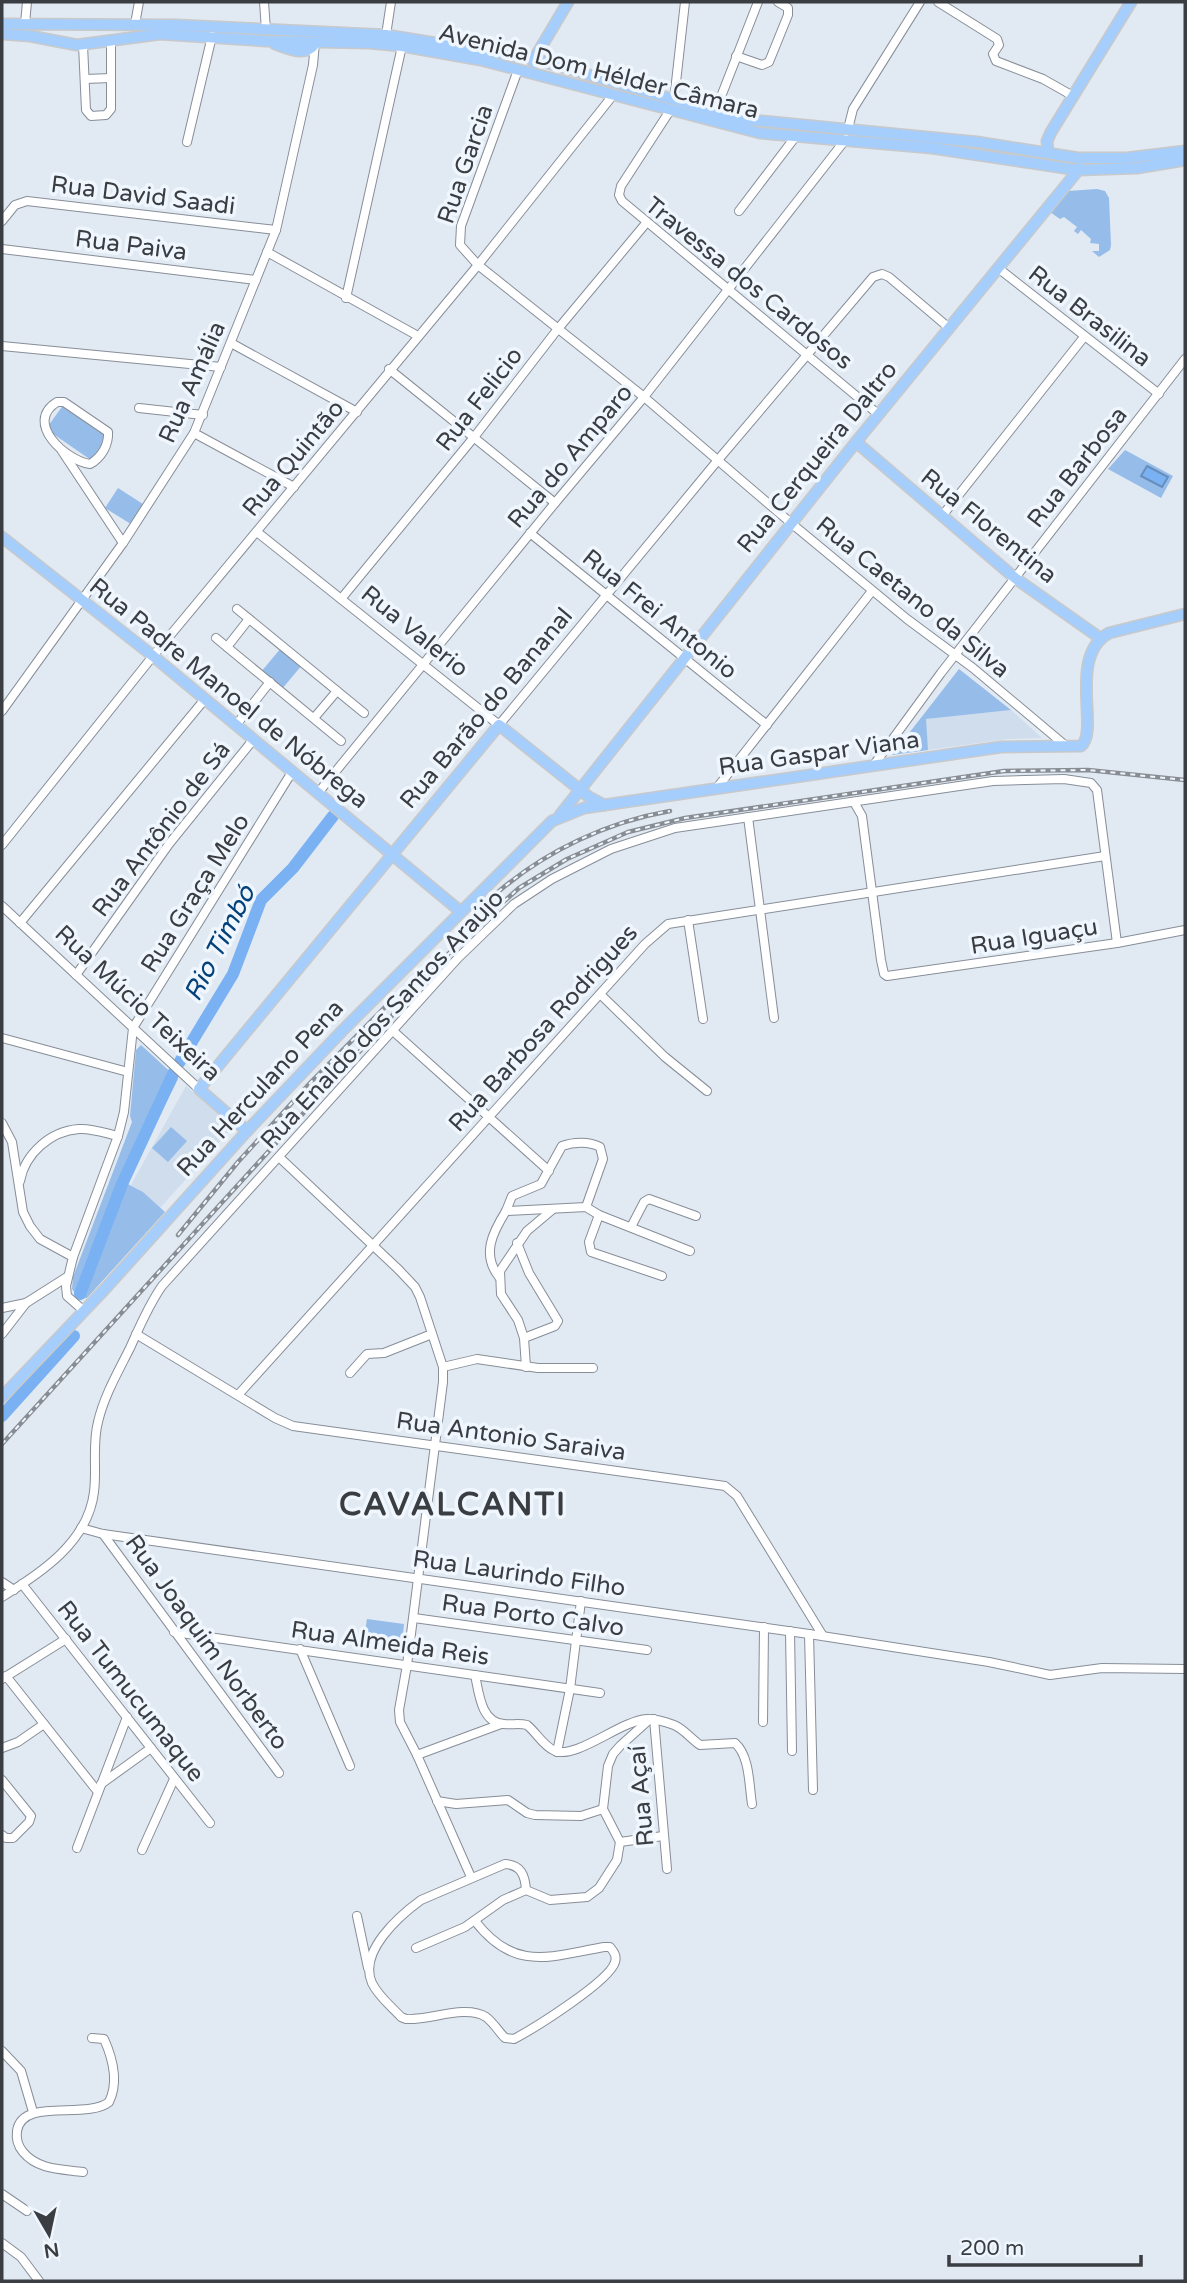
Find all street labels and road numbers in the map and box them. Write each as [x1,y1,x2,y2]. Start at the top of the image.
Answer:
street label: Avenida Dom Hélder Câmara [436,18,762,125]
street label: Rua Garcia [432,101,499,228]
street label: Rua David Saadi [49,170,237,221]
street label: Travessa dos Cardosos [639,191,858,376]
street label: Rua Paiva [73,224,189,267]
street label: Rua Brasilina [1022,259,1157,373]
street label: Rua Amália [153,317,232,448]
street label: Rua Felicio [430,342,529,457]
street label: Rua Cerqueira Daltro [731,356,904,559]
street label: Rua do Amparo [502,378,639,534]
street label: Rua Quintão [236,394,350,522]
street label: Rua Barbosa [1021,401,1134,534]
street label: Rua Florentina [915,463,1062,590]
street label: Rua Caetano da Silva [810,510,1015,684]
street label: Rua Frei Antonio [576,543,743,686]
street label: Rua Padre Manoel de Nóbrega [83,572,374,815]
street label: Rua Valerio [355,579,474,683]
street label: Rua Barão do Bananal [394,602,579,815]
street label: Rua Gaspar Viana [717,725,921,782]
street label: Rua Antônio de Sá [86,736,237,923]
street label: Rua Graça Melo [135,808,256,978]
street label: Rua Enaldo dos Santos Araújo [255,884,510,1155]
street label: Rua Iguaçu [968,912,1100,961]
street label: Rua Múcio Teixeira [49,919,227,1088]
street label: Rua Barbosa Rodrigues [443,919,644,1138]
street label: Rua Herculano Pena [171,994,350,1183]
street label: Rua Antonio Saraiva [394,1406,628,1467]
street label: Rua Joaquim Norberto [119,1529,294,1756]
street label: Rua Laurindo Filho [411,1544,627,1603]
street label: Rua Porto Calvo [440,1588,626,1643]
street label: Rua Tumucumaque [51,1595,210,1788]
street label: Rua Almeida Reis [289,1615,491,1672]
street label: Rua Açaí [623,1744,660,1848]

